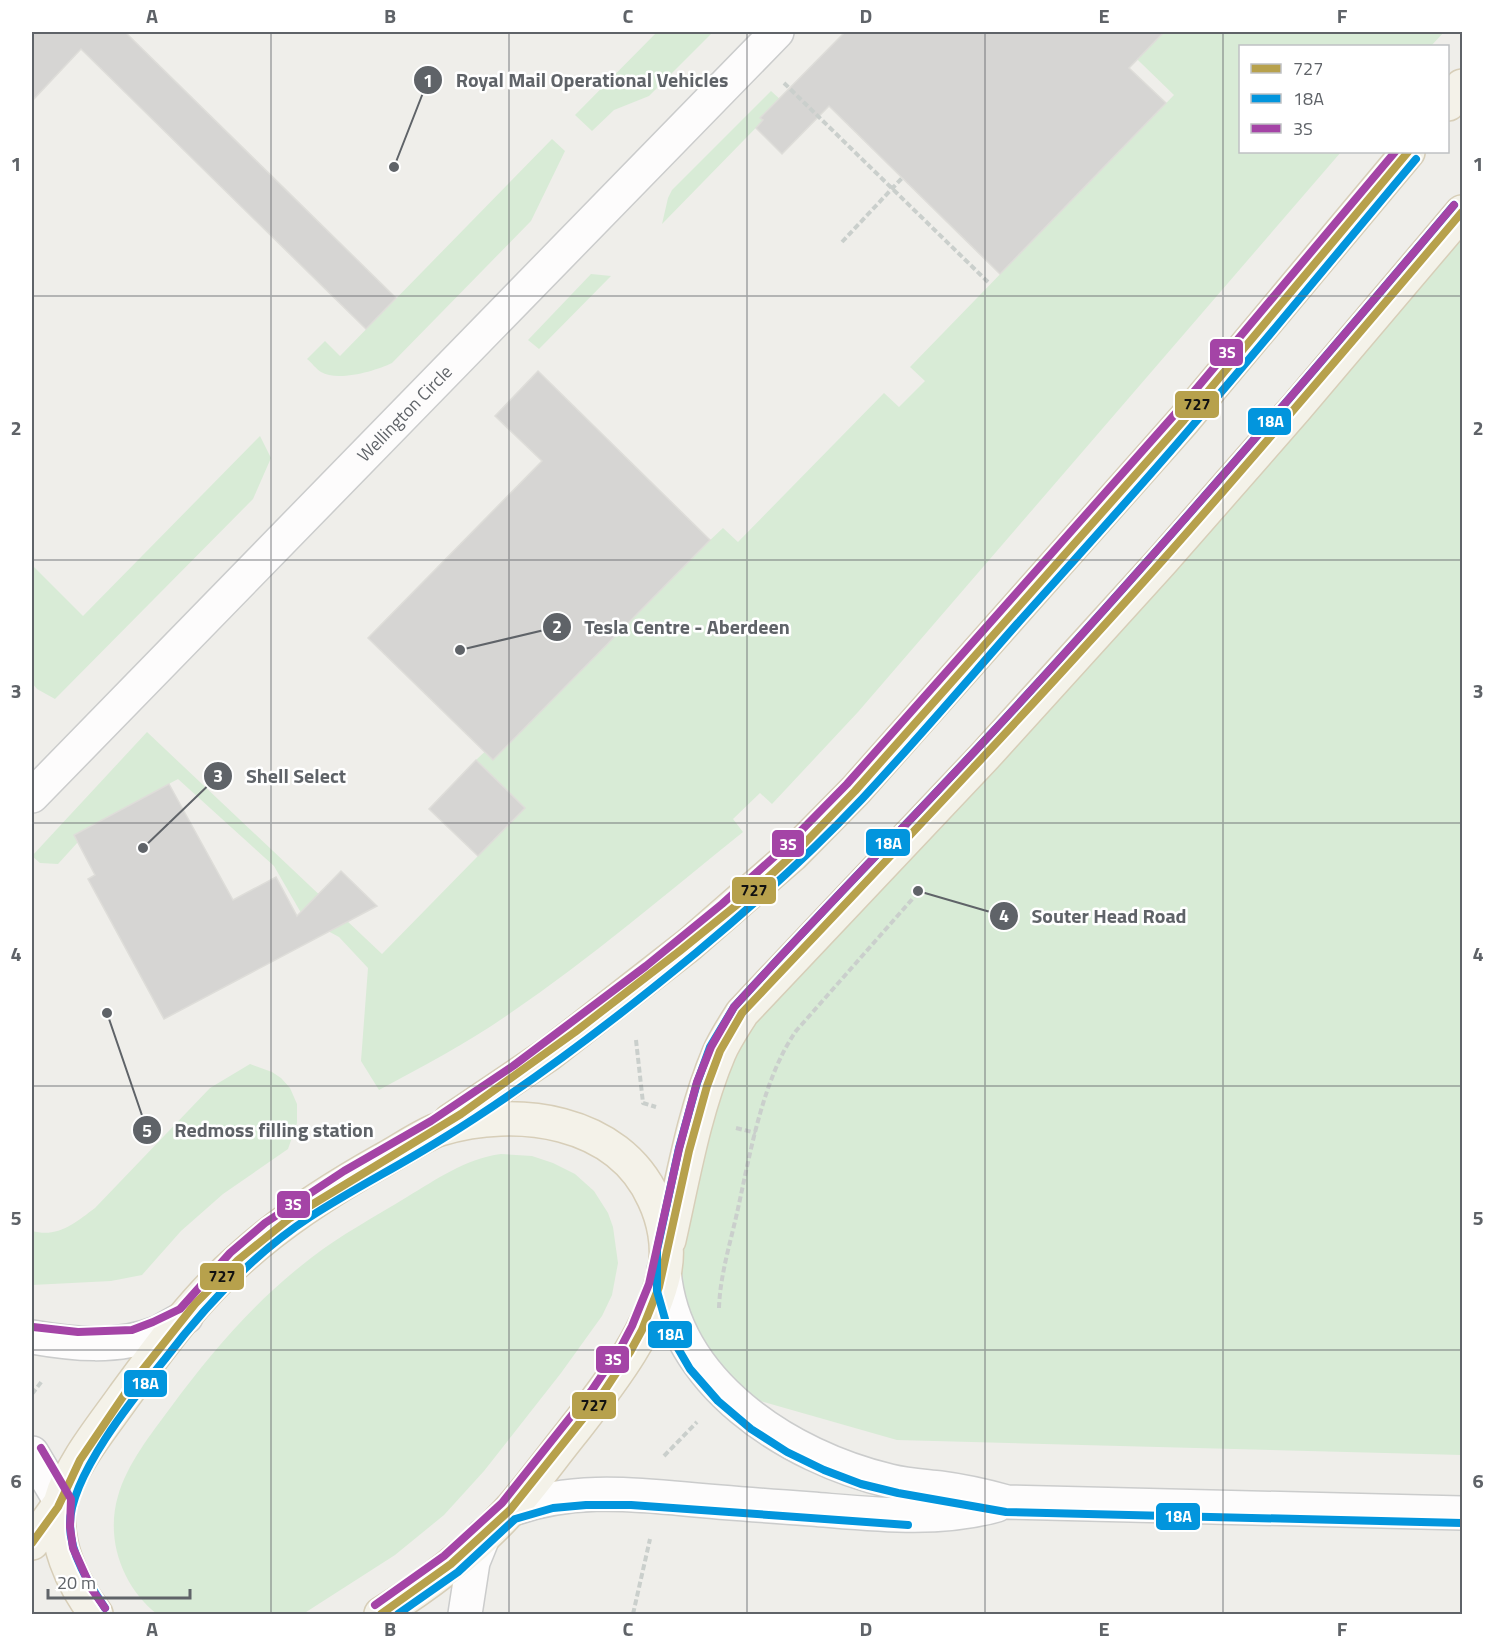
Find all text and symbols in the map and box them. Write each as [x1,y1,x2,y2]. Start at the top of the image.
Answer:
text: A [146,0,158,31]
text: B [384,0,396,31]
text: C [623,0,634,31]
text: D [860,0,872,31]
text: E [1098,0,1110,31]
text: F [1337,0,1348,31]
legend [1239,45,1449,153]
text: 727 [1293,55,1323,82]
callout: Royal Mail Operational Vehicles [413,61,740,99]
text: Royal Mail Operational Vehicles [456,64,728,95]
text: 1 [423,67,433,94]
text: 18A [1293,85,1324,112]
text: 3S [1293,115,1313,142]
text: 1 [10,148,22,179]
text: 1 [1472,148,1484,179]
line badge: 3S [1209,338,1244,367]
text: 3S [1218,340,1236,364]
street label: Wellington Circle [351,359,458,468]
line badge: 727 [1174,390,1220,419]
text: 727 [1184,392,1210,416]
line badge: 18A [1247,407,1292,436]
text: 18A [1256,409,1284,433]
text: 2 [10,412,22,443]
text: 2 [1472,412,1484,443]
callout: Tesla Centre - Aberdeen [542,608,801,646]
text: Tesla Centre - Aberdeen [584,611,790,642]
text: 2 [552,613,562,640]
text: 3 [10,675,22,706]
text: 3 [1472,675,1484,706]
callout: Shell Select [203,757,358,795]
text: Shell Select [246,760,346,791]
text: 3 [213,762,223,789]
line badge: 18A [865,828,911,857]
line badge: 3S [771,829,805,858]
text: 18A [874,831,902,855]
text: 3S [779,832,797,856]
line badge: 727 [731,876,777,905]
text: 727 [741,878,767,902]
callout: Souter Head Road [989,897,1199,935]
text: Souter Head Road [1031,900,1187,931]
text: 4 [999,902,1009,929]
text: 4 [10,938,22,969]
text: 4 [1472,938,1484,969]
callout: Redmoss filling station [132,1111,386,1149]
text: Redmoss filling station [174,1114,374,1145]
text: 5 [142,1117,152,1144]
line badge: 3S [276,1190,311,1219]
text: 3S [284,1192,302,1216]
text: 5 [10,1202,22,1233]
text: 5 [1472,1202,1484,1233]
line badge: 727 [199,1262,245,1291]
text: 727 [209,1264,235,1288]
line badge: 18A [647,1320,693,1349]
text: 18A [656,1322,684,1346]
line badge: 3S [595,1345,630,1374]
text: 3S [604,1347,622,1371]
line badge: 18A [123,1369,168,1398]
text: 18A [131,1371,159,1395]
line badge: 727 [571,1391,617,1420]
text: 727 [581,1393,607,1417]
text: 6 [10,1465,22,1496]
text: 6 [1472,1465,1484,1496]
line badge: 18A [1155,1502,1201,1531]
text: 18A [1164,1504,1192,1528]
scale bar [48,1562,190,1600]
text: 20 m [57,1569,96,1596]
text: A [146,1613,158,1644]
text: B [384,1613,396,1644]
text: C [623,1613,634,1644]
text: D [860,1613,872,1644]
text: E [1098,1613,1110,1644]
text: F [1337,1613,1348,1644]

